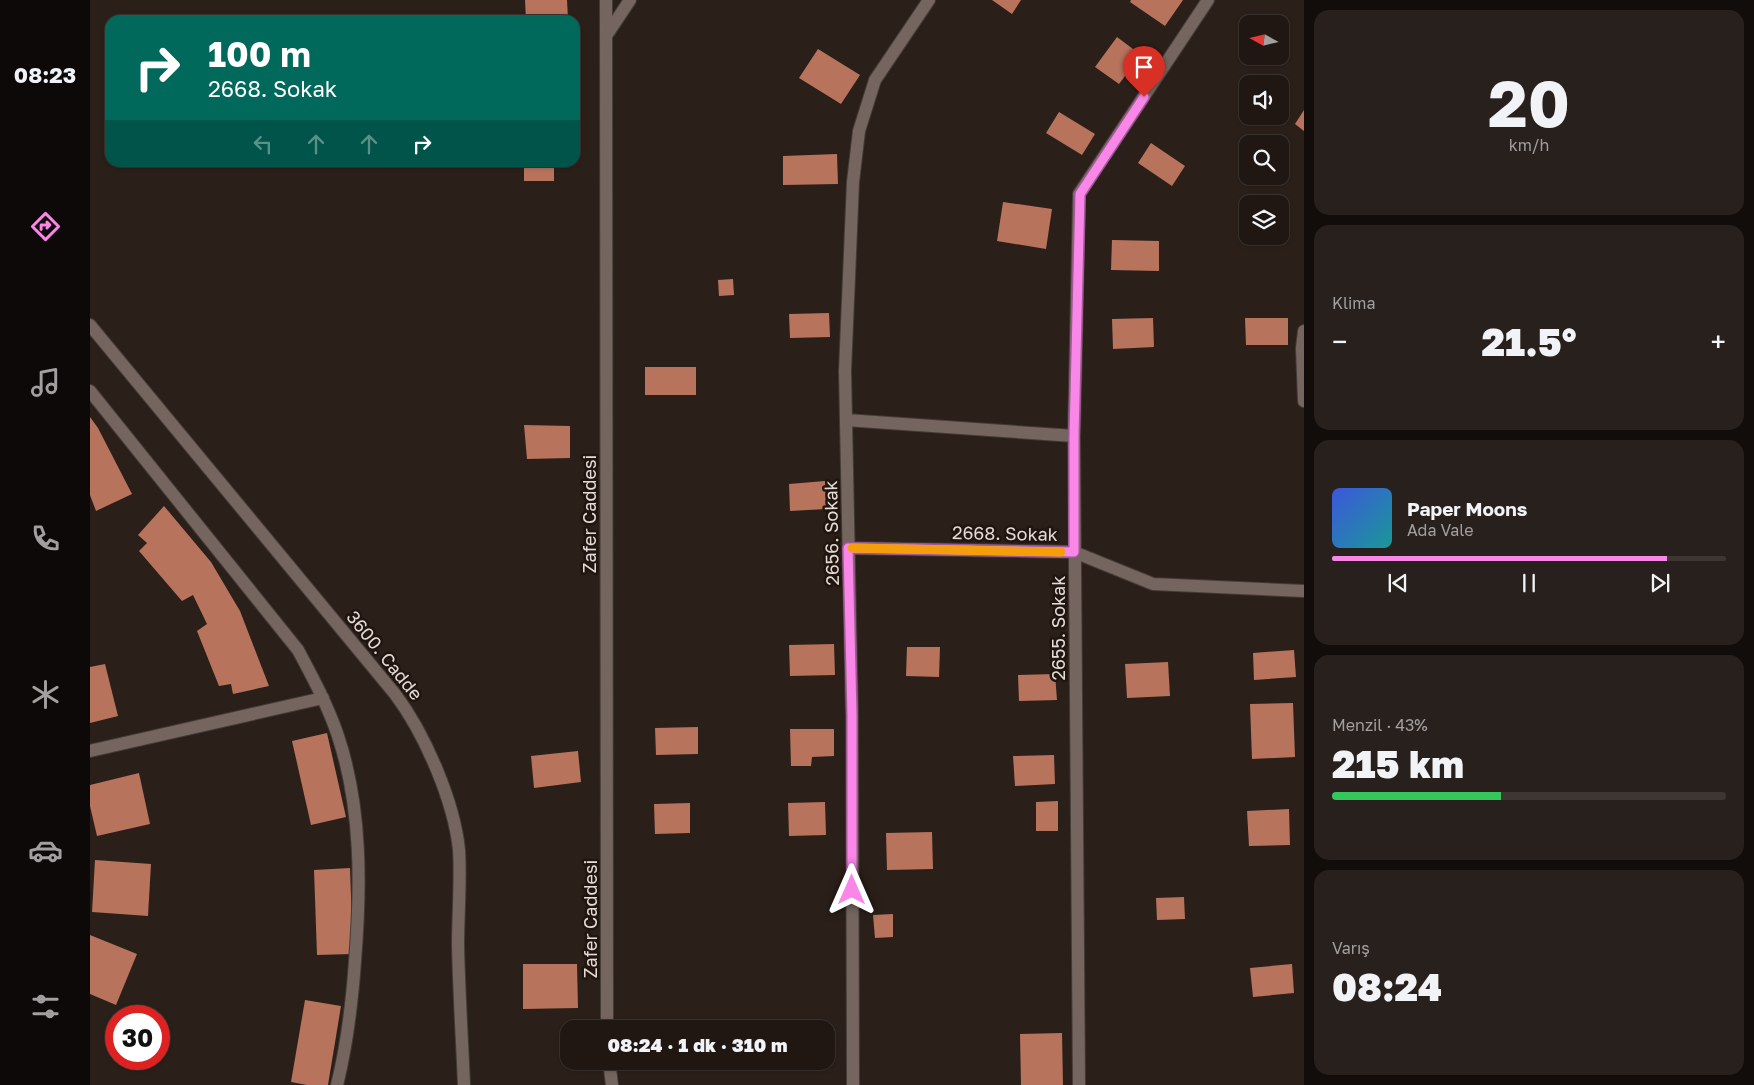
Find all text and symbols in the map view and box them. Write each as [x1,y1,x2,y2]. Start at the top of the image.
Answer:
north arrow [1239,15,1289,65]
map controls [1239,15,1289,245]
text: 100 m [208,33,311,75]
icon: right [125,35,190,100]
pin [1123,46,1165,97]
icon: arrive [1130,53,1158,81]
text: 08:23 [14,61,76,88]
text: 20 [1488,63,1570,141]
text: 2668. Sokak [208,75,337,102]
button: sound [1239,75,1289,125]
icon: left [249,130,277,158]
icon: ahead [302,130,330,158]
icon: ahead [355,130,383,158]
icon: right [408,130,436,158]
button: search [1239,135,1289,185]
text: km/h [1509,135,1549,155]
button: layers [1239,195,1289,245]
icon: directions [28,209,63,244]
text: Klima [1332,293,1376,313]
text: 21.5° [1482,319,1576,364]
text: − [1332,325,1347,358]
text: + [1711,325,1726,358]
icon: music [28,365,63,400]
street label: Zafer Caddesi [578,455,600,573]
street label: 2656. Sokak [819,480,843,586]
text: Paper Moons [1407,497,1527,520]
text: Ada Vale [1407,520,1473,540]
icon: phone [28,521,63,556]
street label: 2668. Sokak [952,521,1058,545]
icon: previous [1384,569,1412,597]
icon: pause [1515,569,1543,597]
icon: next [1646,569,1674,597]
street label: 2655. Sokak [1047,576,1069,680]
street label: 3600. Cadde [342,606,428,704]
icon: climate [28,677,63,712]
text: Menzil · 43% [1332,715,1428,735]
text: 215 km [1332,741,1464,786]
icon: car [28,833,63,868]
street label: Zafer Caddesi [579,860,601,978]
position arrow [825,863,877,915]
text: Varış [1332,938,1370,958]
text: 08:24 [1332,964,1442,1009]
icon: filters [28,989,63,1024]
speed limit sign: 30 [105,1005,170,1070]
text: 08:24 · 1 dk · 310 m [607,1033,788,1056]

